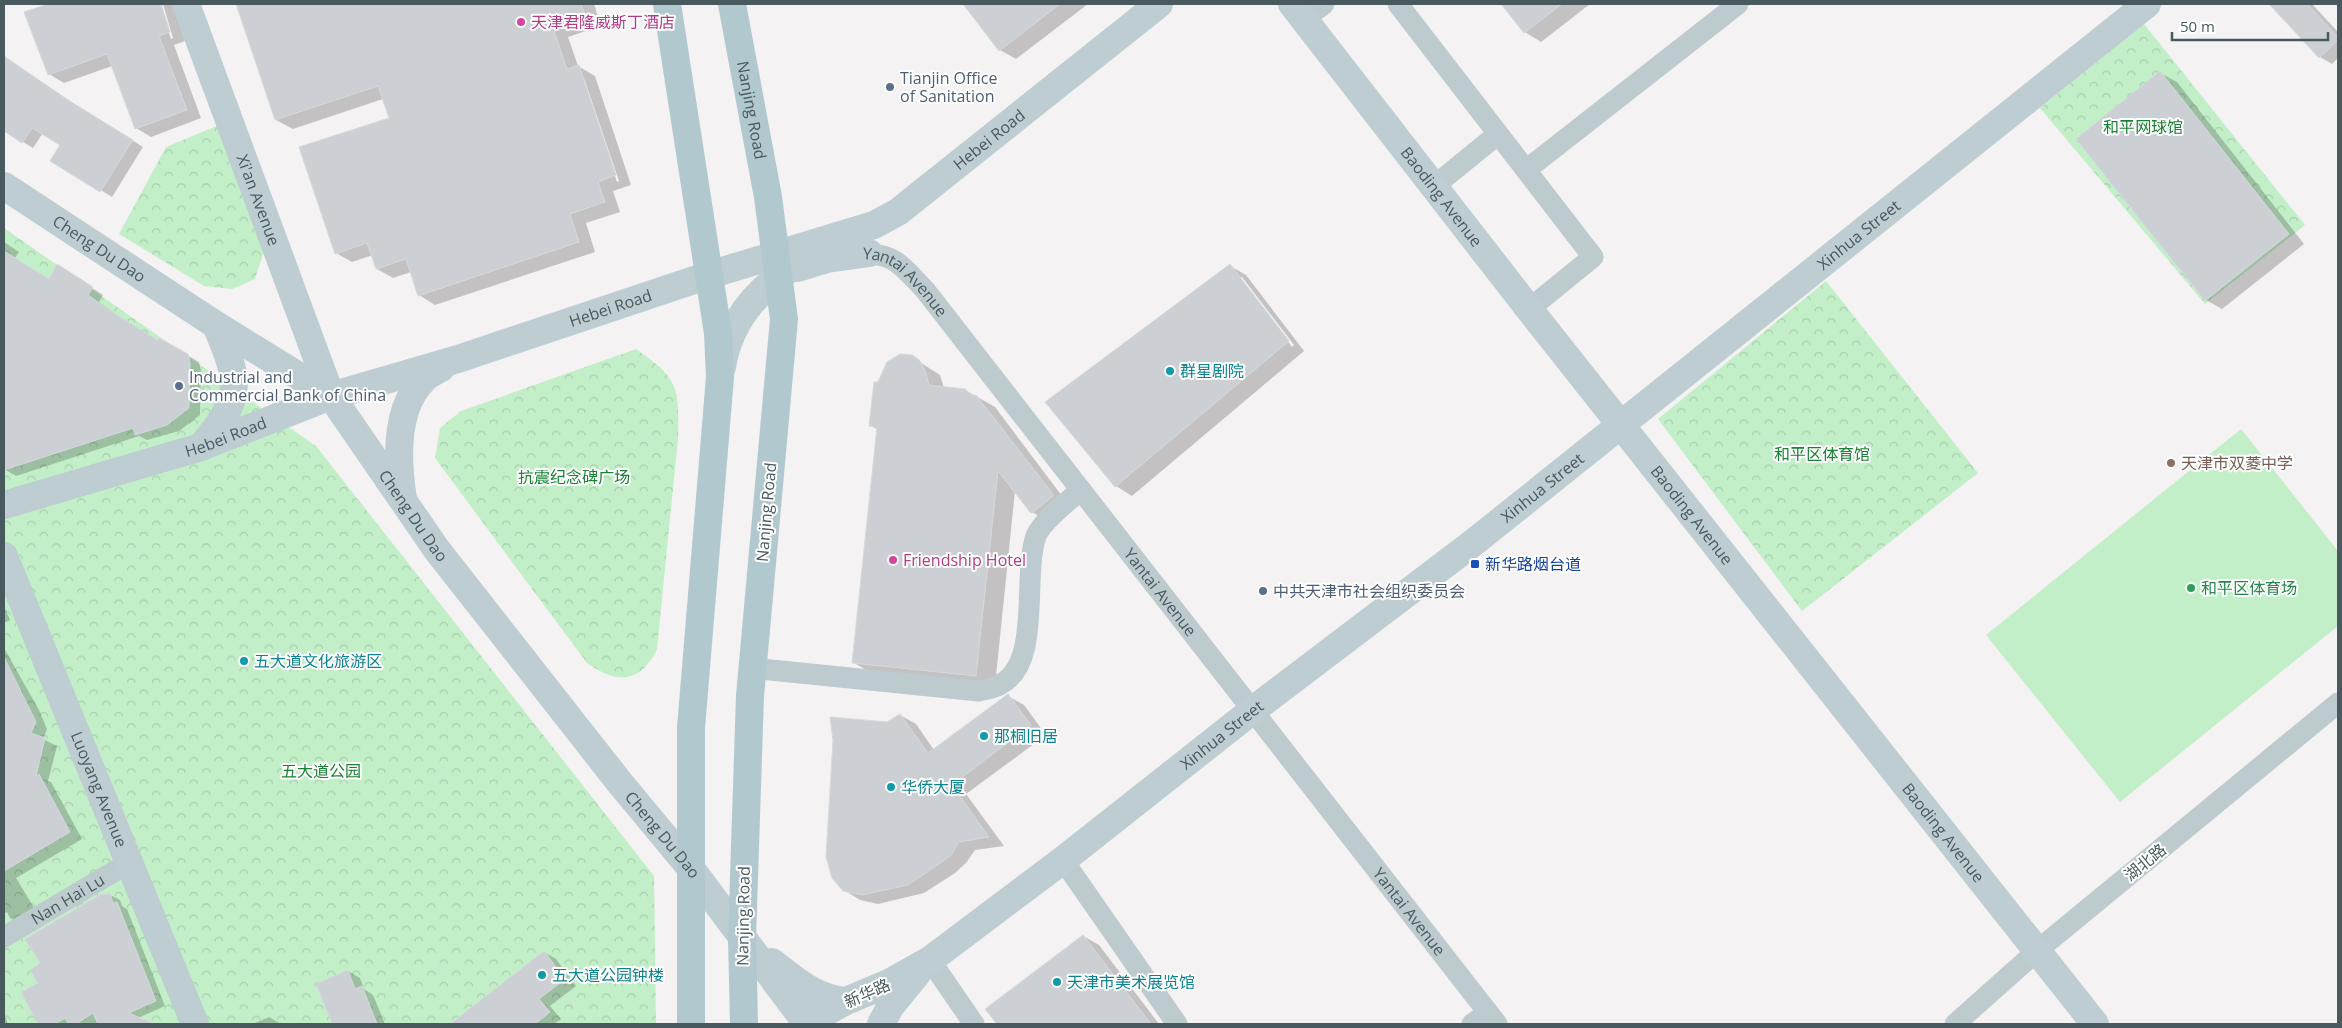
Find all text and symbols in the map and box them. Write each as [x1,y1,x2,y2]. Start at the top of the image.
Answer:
scale bar [2172,10,2328,42]
place label: 天津君隆威斯丁酒店 [531,11,675,33]
marker: 天津君隆威斯丁酒店 [515,16,527,28]
text: 50 m [2180,16,2215,36]
street label: Nanjing Road [732,59,772,161]
place label: Tianjin Office of Sanitation [900,67,998,107]
marker: Tianjin Office of Sanitation [884,81,896,93]
street label: Hebei Road [949,104,1029,175]
park label: 和平网球馆 [2103,116,2183,138]
street label: Baoding Avenue [1396,142,1488,251]
street label: Xi'an Avenue [232,151,285,249]
street label: Xinhua Street [1813,194,1905,275]
street label: Cheng Du Dao [48,210,150,287]
street label: Yantai Avenue [862,242,953,321]
street label: Hebei Road [566,284,655,332]
place label: 群星剧院 [1180,360,1244,382]
marker: 群星剧院 [1164,365,1176,377]
place label: Industrial and Commercial Bank of China [189,366,386,406]
marker: Industrial and Commercial Bank of China [173,380,185,392]
street label: Hebei Road [182,411,270,462]
park label: 和平区体育馆 [1774,443,1870,465]
street label: Xinhua Street [1496,447,1589,528]
place label: 天津市双菱中学 [2181,452,2293,474]
marker: 天津市双菱中学 [2165,457,2177,469]
street label: Nanjing Road [751,461,781,563]
street label: Baoding Avenue [1646,461,1738,569]
street label: Cheng Du Dao [374,465,453,566]
park label: 抗震纪念碑广场 [518,466,630,488]
street label: Yantai Avenue [1119,543,1202,641]
place label: Friendship Hotel [903,549,1026,571]
place label: 新华路烟台道 [1485,553,1581,575]
marker: Friendship Hotel [887,554,899,566]
marker: 新华路烟台道 [1469,558,1481,570]
place label: 和平区体育场 [2201,577,2297,599]
place label: 中共天津市社会组织委员会 [1273,580,1465,602]
marker: 和平区体育场 [2185,582,2197,594]
marker: 中共天津市社会组织委员会 [1257,585,1269,597]
place label: 五大道文化旅游区 [254,650,382,672]
marker: 五大道文化旅游区 [238,655,250,667]
street label: Xinhua Street [1175,695,1268,775]
place label: 那桐旧居 [994,725,1058,747]
street label: Luoyang Avenue [66,728,133,850]
marker: 那桐旧居 [978,730,990,742]
park label: 五大道公园 [281,760,361,782]
place label: 华侨大厦 [901,776,965,798]
street label: Baoding Avenue [1897,778,1990,887]
marker: 华侨大厦 [885,781,897,793]
street label: Cheng Du Dao [620,786,705,883]
street label: 湖北路 [2119,838,2171,886]
street label: Yantai Avenue [1368,863,1451,960]
street label: Nanjing Road [731,866,755,966]
street label: Nan Hai Lu [27,869,108,930]
place label: 五大道公园钟楼 [552,964,664,986]
marker: 五大道公园钟楼 [536,969,548,981]
place label: 天津市美术展览馆 [1067,971,1195,993]
street label: 新华路 [841,973,893,1013]
marker: 天津市美术展览馆 [1051,976,1063,988]

